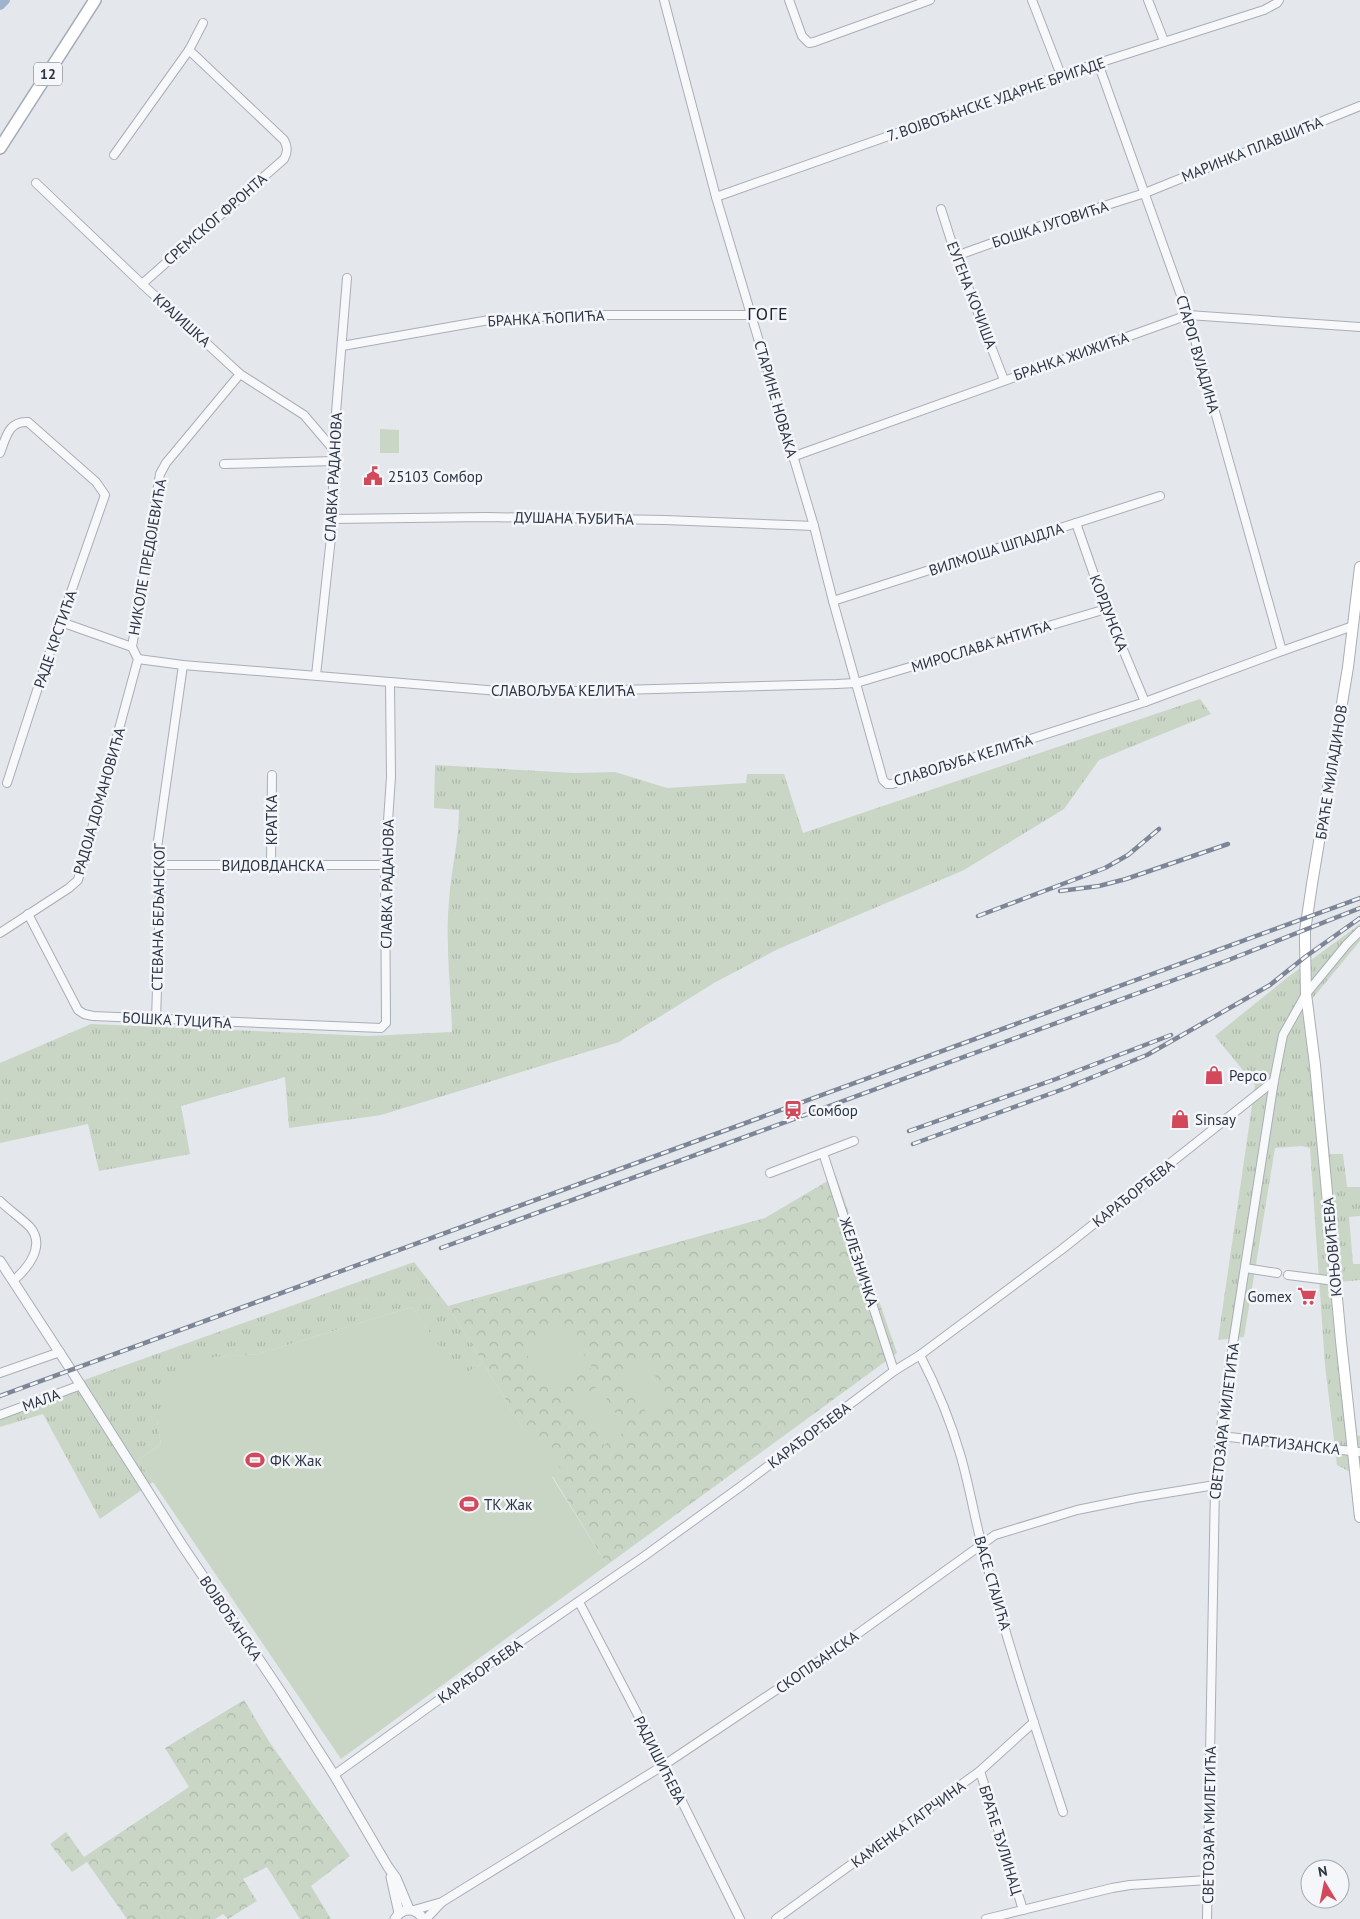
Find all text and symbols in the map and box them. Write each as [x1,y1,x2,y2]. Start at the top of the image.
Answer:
street label: 7. ВОЈВОЂАНСКЕ УДАРНЕ БРИГАДЕ [884,53,1108,145]
road number: 12 [34,62,62,86]
street label: МАРИНКА ПЛАВШИЋА [1179,112,1326,186]
street label: СРЕМСКОГ ФРОНТА [159,169,271,269]
street label: БОШКА ЈУГОВИЋА [989,196,1111,252]
street label: ЕУГЕНА КОЧИША [943,239,1001,352]
street label: КРАЈИШКА [149,289,215,351]
street label: СТАРОГ ВУЈАДИНА [1172,293,1224,415]
district label: ГОГЕ [747,302,789,325]
street label: БРАНКА ЋОПИЋА [487,305,605,331]
street label: БРАНКА ЖИЖИЋА [1011,327,1131,385]
street label: СТАРИНЕ НОВАКА [750,338,802,460]
street label: СЛАВКА РАДАНОВА [320,412,346,542]
public building icon: 25103 Сомбор [362,465,384,487]
place label: 25103 Сомбор [388,467,483,486]
street label: НИКОЛЕ ПРЕДОЈЕВИЋА [124,477,170,637]
street label: ДУШАНА ЋУБИЋА [514,507,634,529]
street label: ВИЛМОША ШПАЈДЛА [926,518,1066,580]
street label: КОРДУНСКА [1086,572,1132,654]
street label: РАДЕ КРСТИЋА [29,587,81,691]
street label: МИРОСЛАВА АНТИЋА [909,616,1053,676]
street label: СЛАВОЉУБА КЕЛИЋА [491,681,635,700]
street label: БРАЋЕ МИЛАДИНОВ [1311,703,1351,841]
street label: РАДОЈА ДОМАНОВИЋА [69,725,129,877]
street label: СЛАВОЉУБА КЕЛИЋА [891,730,1035,790]
street label: КРАТКА [262,794,281,845]
street label: СЛАВКА РАДАНОВА [376,819,398,949]
street label: СТЕВАНА БЕЉАНСКОГ [147,843,169,991]
street label: ВИДОВДАНСКА [221,856,325,875]
street label: БОШКА ТУЦИЋА [122,1008,233,1032]
shop icon: Pepco [1203,1064,1225,1086]
place label: Pepco [1229,1066,1267,1085]
station icon: Сомбор [782,1099,804,1121]
place label: Сомбор [808,1101,858,1120]
shop icon: Sinsay [1169,1108,1191,1130]
place label: Sinsay [1195,1110,1236,1129]
street label: КАРАЂОРЂЕВА [1088,1155,1178,1231]
street label: КОЊОВИЋЕВА [1318,1196,1346,1297]
street label: ЖЕЛЕЗНИЧКА [835,1214,882,1309]
supermarket icon: Gomex [1296,1285,1318,1307]
place label: Gomex [1248,1287,1292,1306]
street label: СВЕТОЗАРА МИЛЕТИЋА [1205,1341,1243,1500]
street label: МАЛА [20,1384,63,1416]
street label: КАРАЂОРЂЕВА [764,1398,854,1472]
street label: ПАРТИЗАНСКА [1241,1429,1341,1459]
sports icon: ФК Жак [244,1449,266,1471]
place label: ФК Жак [270,1451,322,1470]
sports icon: ТК Жак [458,1493,480,1515]
place label: ТК Жак [484,1495,533,1514]
street label: ВАСЕ СТАЈИЋА [971,1534,1016,1632]
street label: ВОЈВОЂАНСКА [196,1572,266,1664]
street label: СКОПЉАНСКА [772,1626,862,1697]
street label: КАРАЂОРЂЕВА [434,1635,526,1707]
street label: РАДИШИЋЕВА [630,1713,690,1808]
street label: СВЕТОЗАРА МИЛЕТИЋА [1198,1746,1220,1904]
street label: КАМЕНКА ГАГРЧИНА [847,1776,969,1872]
street label: БРАЋЕ ЂУЛИНАЦ [975,1783,1027,1897]
north arrow [1300,1859,1350,1909]
text: N [1317,1862,1329,1881]

